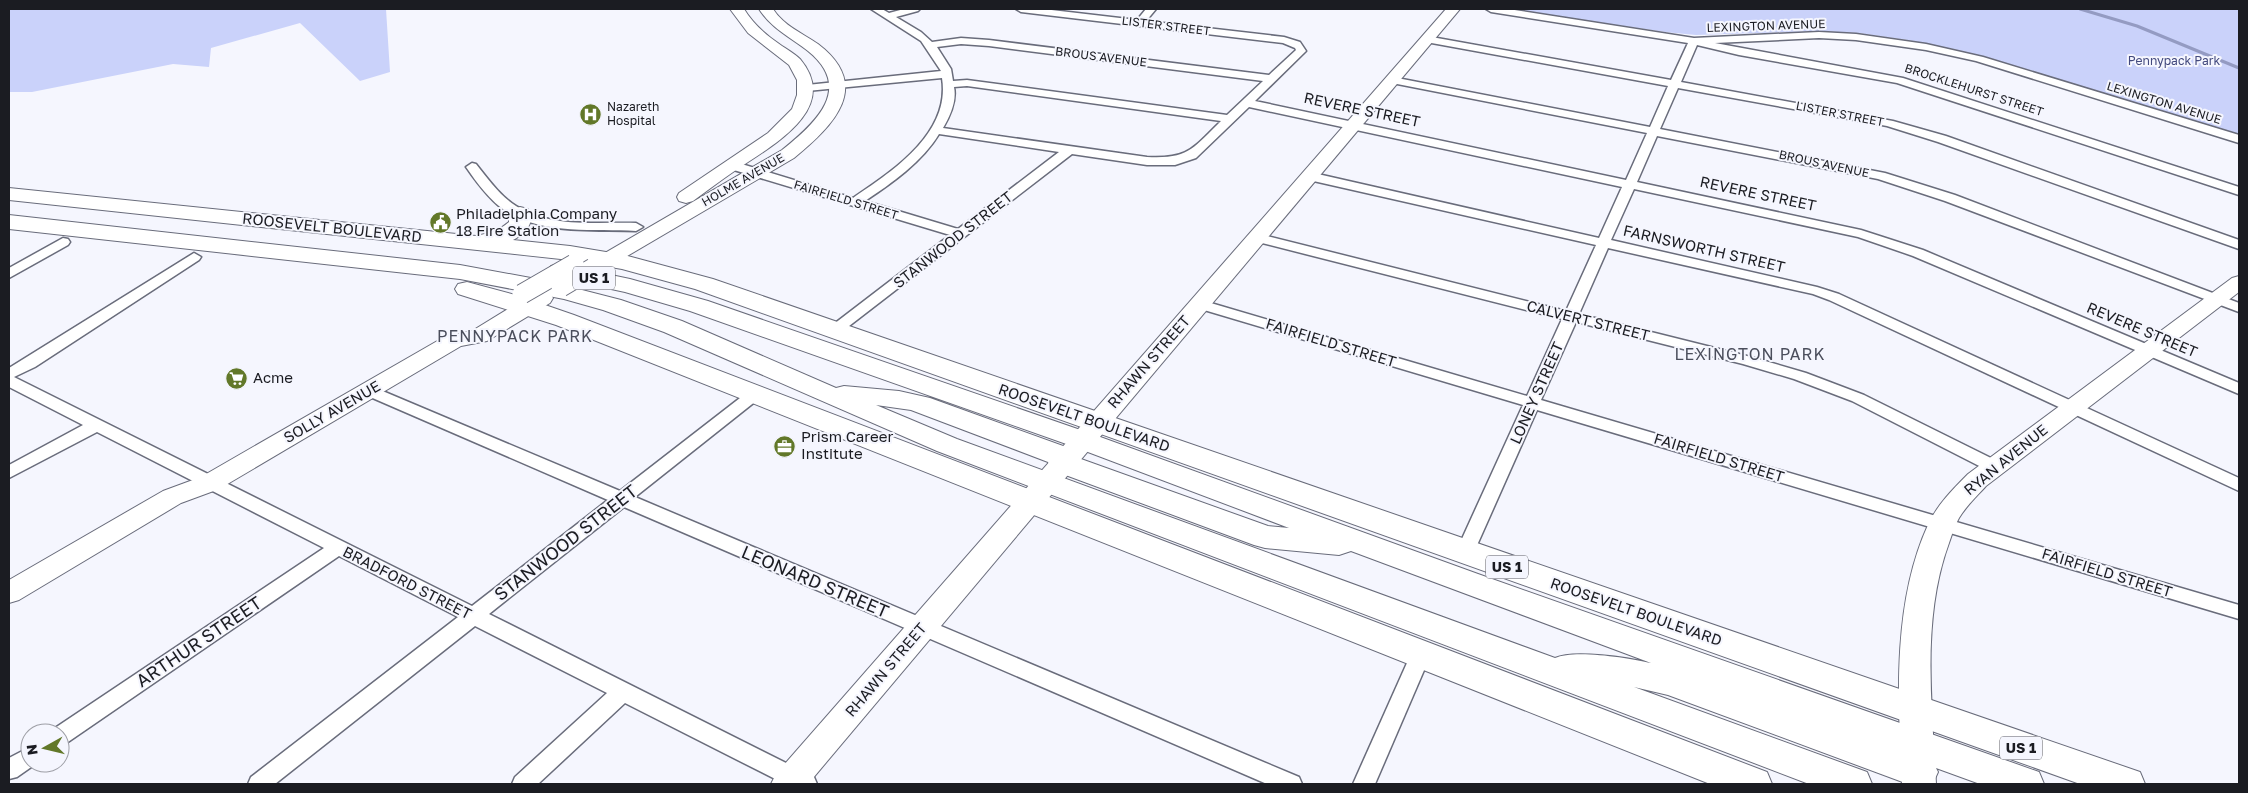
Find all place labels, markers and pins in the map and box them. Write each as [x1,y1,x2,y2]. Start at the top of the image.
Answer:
place label: Nazareth Hospital [607,99,660,128]
hospital icon: Nazareth Hospital [579,102,603,126]
place label: Philadelphia Company 18 Fire Station [456,204,618,239]
public building icon: Philadelphia Company 18 Fire Station [428,211,452,235]
supermarket icon: Acme [225,366,249,390]
place label: Acme [253,368,293,386]
place label: Prism Career Institute [801,427,893,462]
office icon: Prism Career Institute [773,434,797,458]

